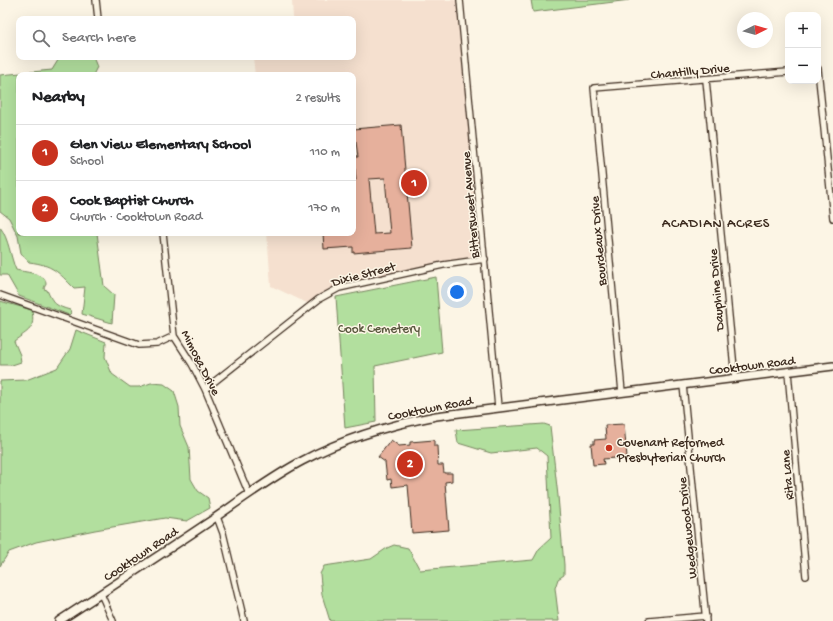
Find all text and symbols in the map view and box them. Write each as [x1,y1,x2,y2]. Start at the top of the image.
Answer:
north arrow [737,12,773,48]
map controls [785,12,821,84]
button: + [785,12,821,48]
search box [16,16,356,60]
icon: search [30,27,52,49]
text: Search here [62,29,136,47]
button: − [785,48,821,84]
street label: Chantilly Drive [650,62,731,83]
text: Nearby [32,88,85,108]
text: 2 results [295,91,340,106]
text: Glen View Elementary School [70,136,251,154]
text: 1 [42,145,48,160]
text: 110 m [310,145,340,160]
street label: Bittersweet Avenue [459,150,484,260]
text: School [70,154,104,169]
pin: 1 [401,168,427,198]
text: Cook Baptist Church [70,192,194,210]
street label: Bourdeaux Drive [588,195,611,287]
text: 2 [42,201,48,216]
text: 170 m [308,201,340,216]
text: Church · Cooktown Road [70,210,202,225]
district label: ACADIAN ACRES [662,216,770,233]
street label: Dauphine Drive [706,248,729,332]
street label: Dixie Street [329,259,399,291]
your location [447,282,467,302]
park label: Cook Cemetery [338,322,421,337]
street label: Mimosa Drive [177,328,223,399]
street label: Cooktown Road [709,354,797,379]
street label: Cooktown Road [387,394,476,425]
place label: Covenant Reformed Presbyterian Church [616,436,726,466]
marker: Covenant Reformed Presbyterian Church [604,443,614,453]
pin: 2 [397,449,423,479]
street label: Rita Lane [779,449,798,500]
street label: Wedgewood Drive [676,476,701,579]
street label: Cooktown Road [102,524,182,585]

